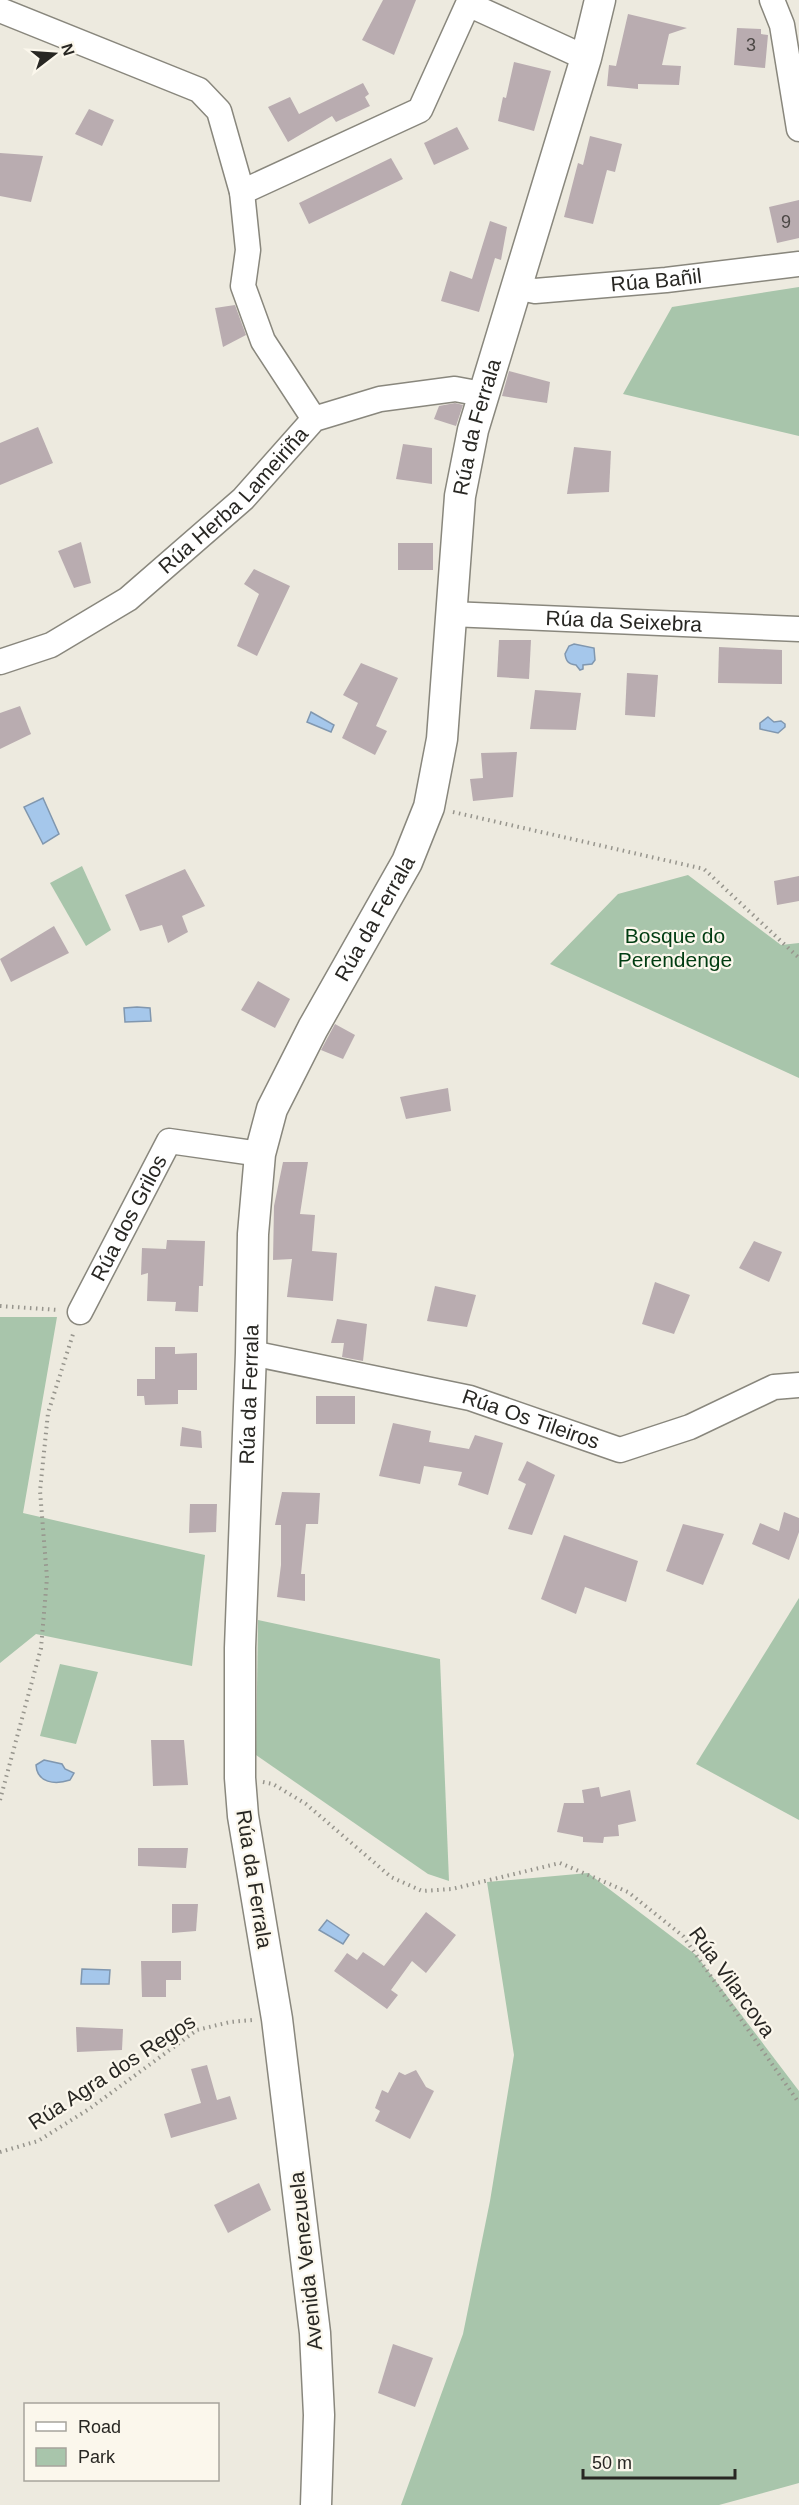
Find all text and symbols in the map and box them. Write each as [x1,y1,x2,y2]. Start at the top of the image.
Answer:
north arrow [24,24,84,84]
house number: 3 [746,35,756,55]
text: N [58,42,78,58]
house number: 9 [781,212,791,232]
street label: Rúa Bañil [610,264,703,296]
street label: Rúa da Ferrala [448,356,505,497]
street label: Rúa Herba Lameiriña [154,422,313,578]
street label: Rúa da Seixebra [545,606,703,636]
street label: Rúa da Ferrala [330,851,419,985]
park label: Bosque do Perendenge [618,924,732,971]
street label: Rúa dos Grilos [86,1151,171,1285]
street label: Rúa da Ferrala [235,1324,262,1465]
street label: Rúa Os Tileiros [459,1384,603,1453]
street label: Rúa da Ferrala [232,1808,277,1950]
street label: Rúa Vilarcova [685,1922,780,2041]
street label: Rúa Agra dos Regos [24,2009,199,2134]
street label: Avenida Venezuela [285,2170,326,2351]
legend [24,2403,219,2481]
text: Road [78,2417,121,2437]
scale bar [583,2442,734,2480]
text: Park [78,2447,116,2467]
text: 50 m [592,2453,632,2473]

